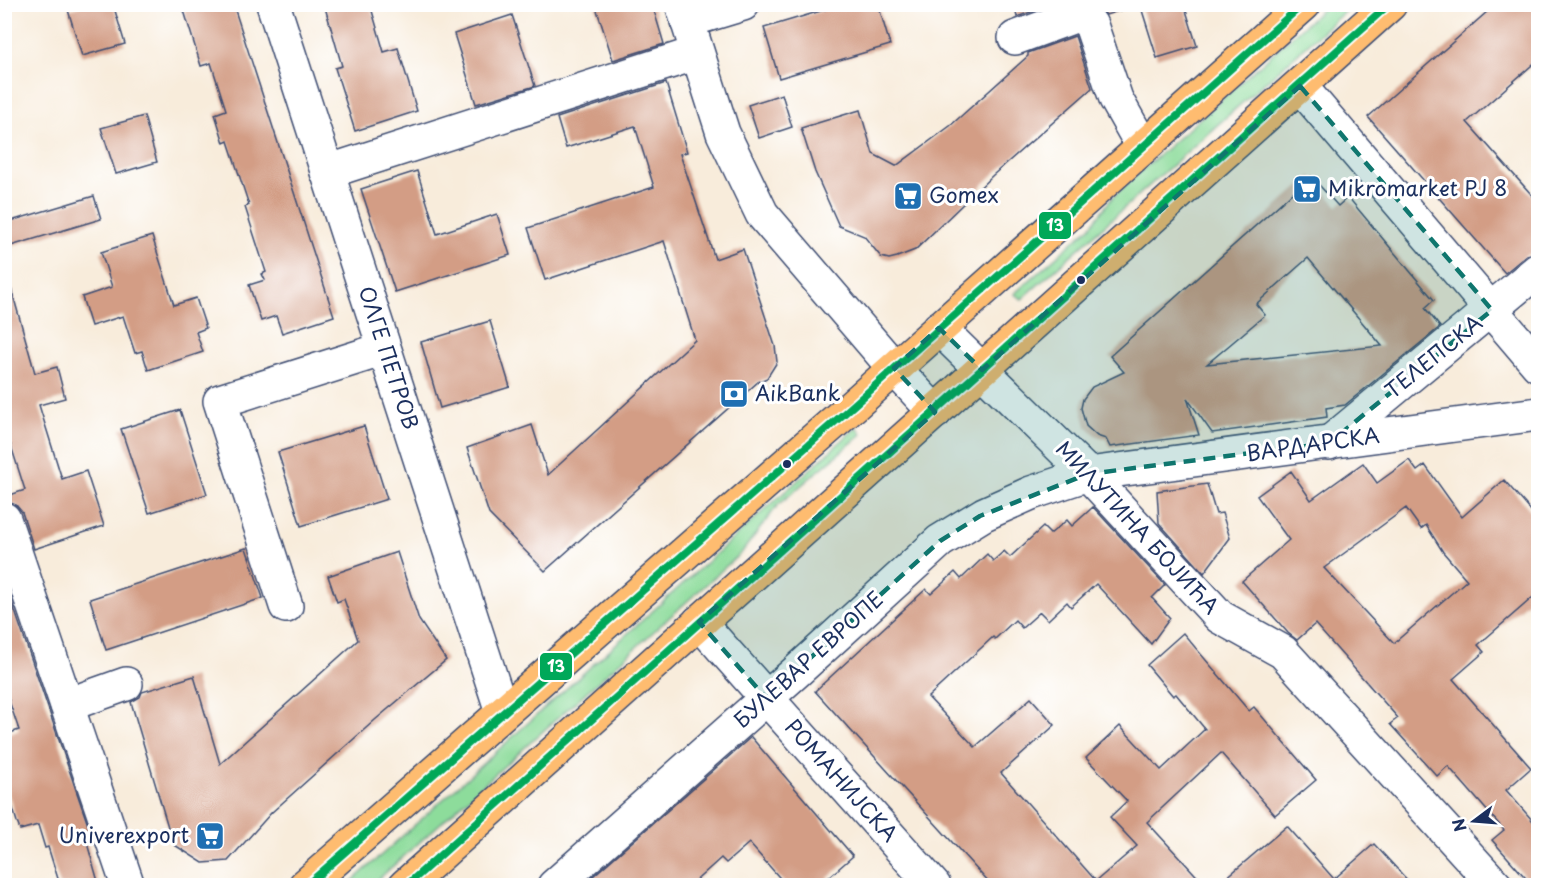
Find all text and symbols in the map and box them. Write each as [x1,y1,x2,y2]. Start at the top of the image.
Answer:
place label: Mikromarket PJ 8 [1328,171,1507,203]
supermarket icon: Mikromarket PJ 8 [1291,173,1323,205]
place label: Gomex [929,178,999,210]
supermarket icon: Gomex [892,180,924,212]
line badge: 13 [1038,211,1072,240]
text: 13 [1046,212,1064,236]
unlabelled marker [1075,274,1087,286]
street label: ОЛГЕ ПЕТРОВ [352,282,428,433]
street label: ТЕЛЕПСКА [1377,306,1489,405]
place label: AikBank [755,376,841,408]
bank icon: AikBank [718,378,750,410]
street label: ВАРДАРСКА [1244,418,1381,468]
street label: МИЛУТИНА БОЈИЋА [1049,433,1227,620]
unlabelled marker [781,458,793,470]
street label: БУЛЕВАР ЕВРОПЕ [726,583,889,734]
line badge: 13 [539,652,573,681]
text: 13 [547,653,565,677]
street label: РОМАНИЈСКА [779,711,906,848]
north arrow [1444,791,1504,851]
text: N [1445,816,1472,835]
place label: Univerexport [59,818,189,850]
supermarket icon: Univerexport [194,820,226,852]

